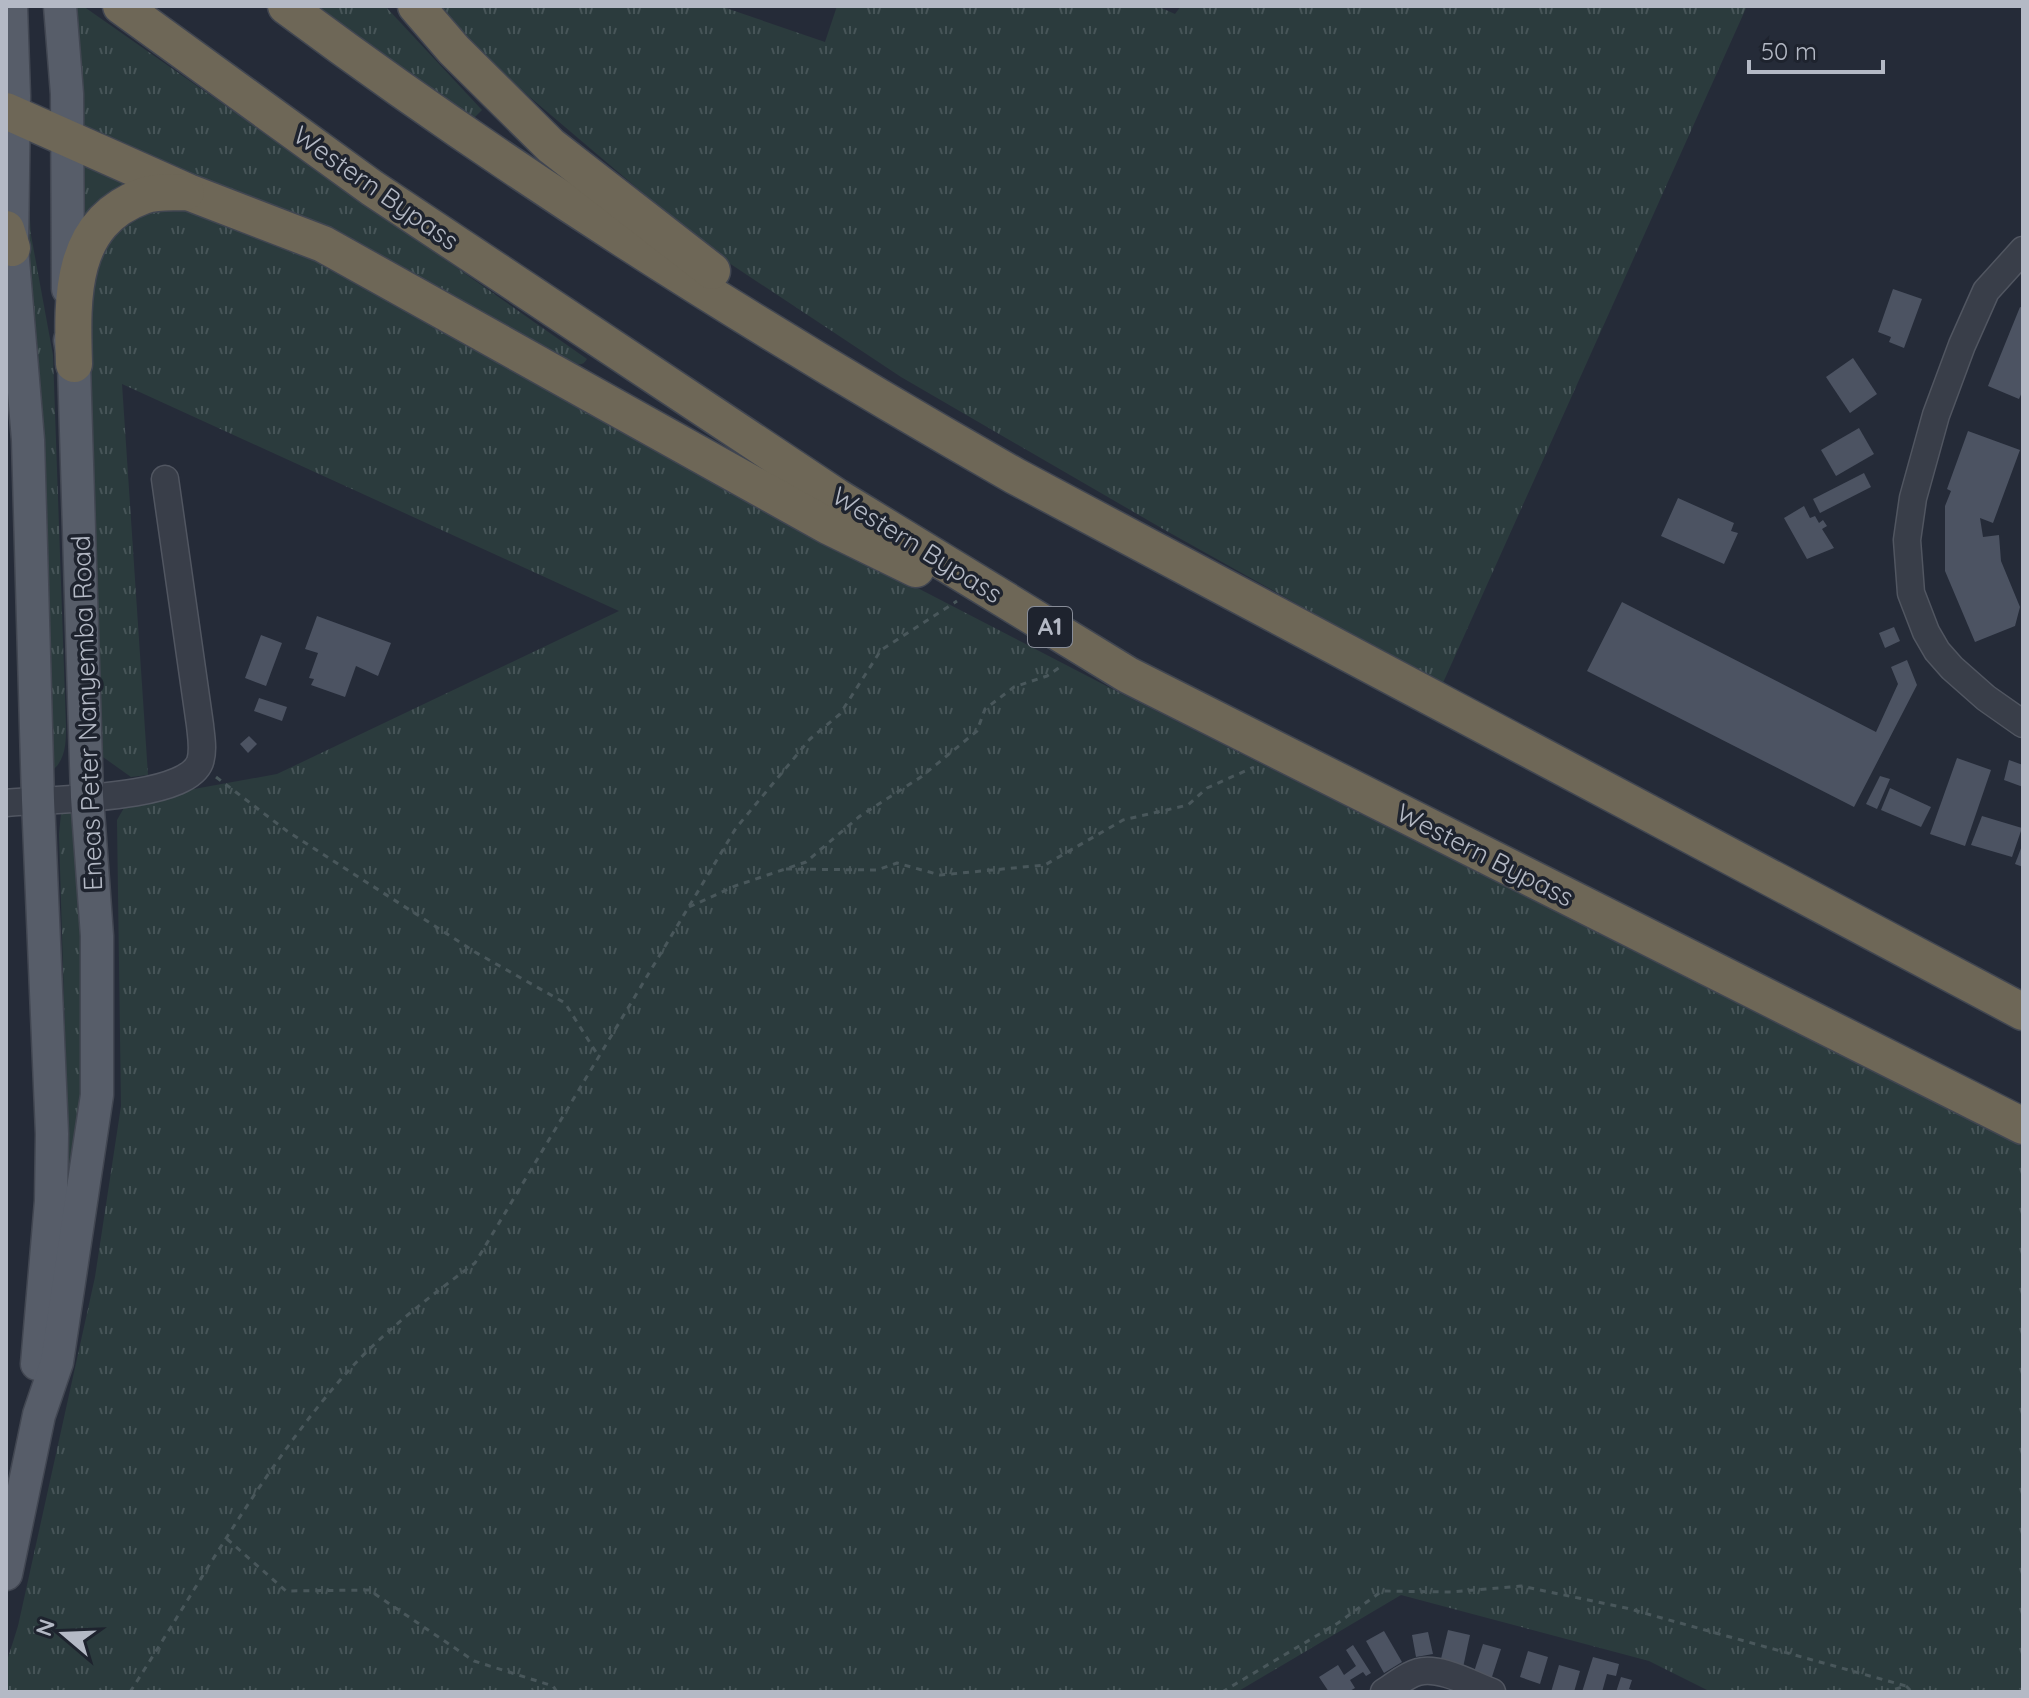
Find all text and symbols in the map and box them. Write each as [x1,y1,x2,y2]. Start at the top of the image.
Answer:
scale bar [1749,24,1883,74]
text: 50 m [1761,36,1817,66]
street label: Western Bypass [287,118,466,257]
street label: Western Bypass [826,479,1009,610]
street label: Eneas Peter Nanyemba Road [64,535,109,891]
road number: A1 [1028,607,1072,647]
street label: Western Bypass [1391,796,1579,913]
north arrow [24,1594,104,1674]
text: N [29,1615,61,1640]

